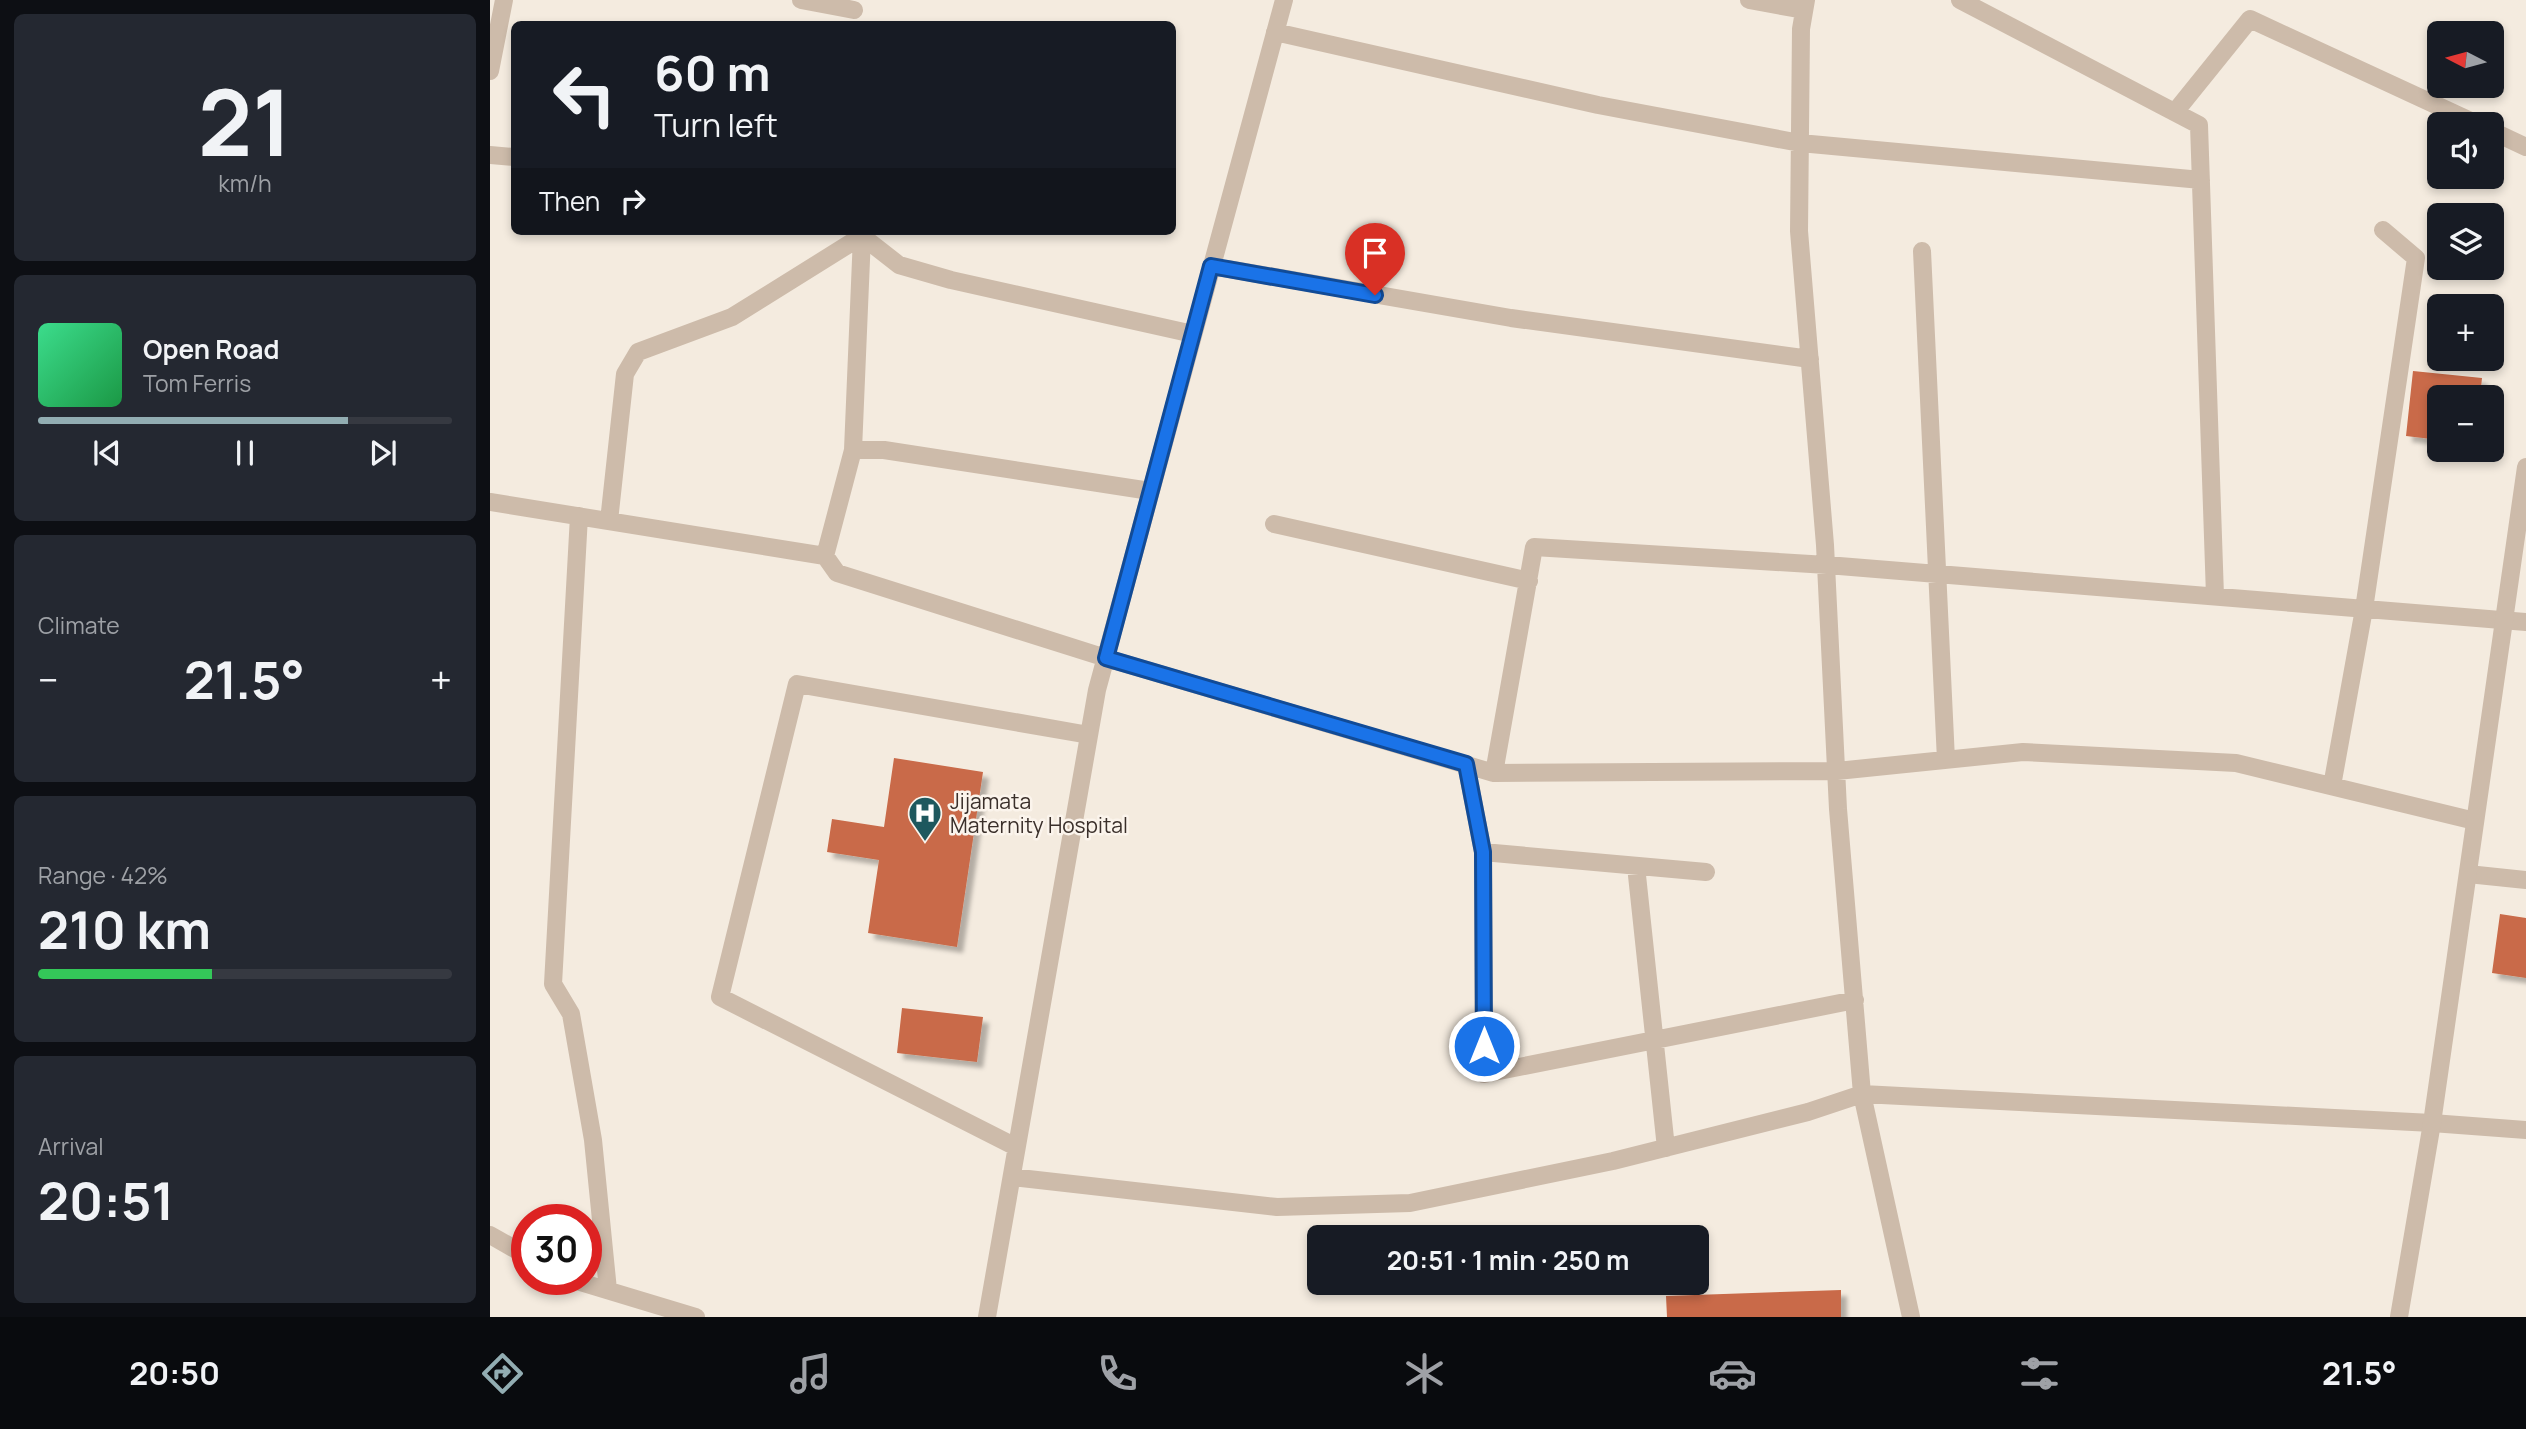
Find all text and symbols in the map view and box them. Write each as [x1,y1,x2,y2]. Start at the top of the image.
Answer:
north arrow [2427,21,2504,98]
map controls [2427,21,2504,462]
text: 60 m [654,39,771,106]
icon: left [539,49,630,140]
text: 21 [198,59,292,183]
text: Turn left [654,103,778,147]
button: sound [2427,112,2504,189]
text: km/h [218,167,272,199]
icon: right [614,182,652,220]
text: Then [539,183,600,219]
button: layers [2427,203,2504,280]
pin [1345,223,1405,295]
icon: arrive [1356,234,1394,272]
button: + [2427,294,2504,371]
text: Open Road [143,331,279,367]
text: Tom Ferris [143,367,251,399]
button: − [2427,385,2504,462]
icon: previous [88,434,126,472]
icon: pause [226,434,264,472]
icon: next [364,434,402,472]
text: Climate [38,609,120,641]
text: 21.5° [184,644,305,715]
text: − [38,653,59,705]
text: + [430,653,452,705]
place label: Jijamata Maternity Hospital [950,787,1128,839]
hospital icon: Jijamata Maternity Hospital [906,794,944,843]
text: Range · 42% [38,859,168,891]
text: 210 km [38,894,211,965]
position arrow [1447,1009,1521,1083]
text: Arrival [38,1130,104,1162]
text: 20:51 [38,1165,174,1236]
speed limit sign: 30 [511,1204,602,1295]
text: 20:51 · 1 min · 250 m [1387,1242,1629,1278]
icon: directions [478,1349,527,1398]
icon: music [786,1349,835,1398]
icon: phone [1093,1349,1142,1398]
icon: climate [1400,1349,1449,1398]
icon: car [1708,1349,1757,1398]
icon: filters [2015,1349,2064,1398]
text: 20:50 [129,1351,220,1395]
text: 21.5° [2322,1351,2397,1395]

